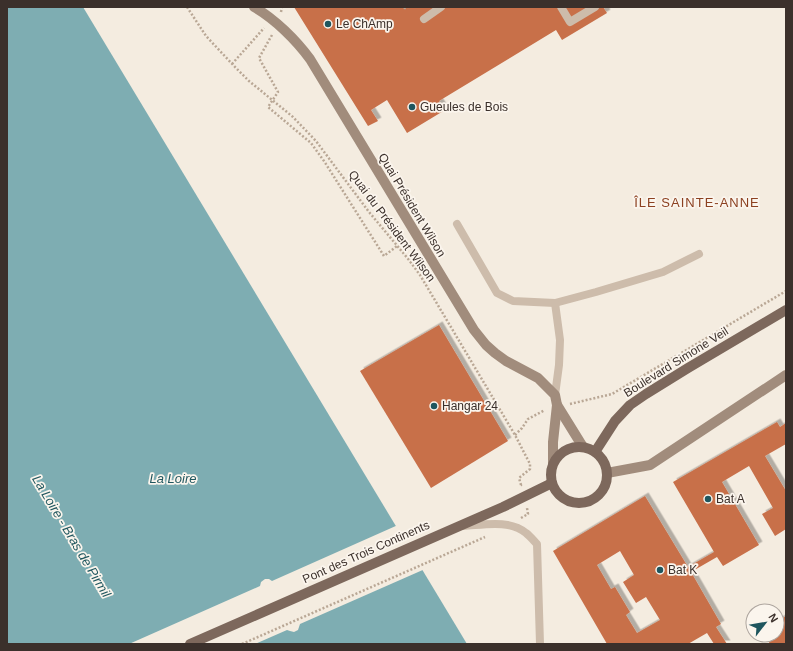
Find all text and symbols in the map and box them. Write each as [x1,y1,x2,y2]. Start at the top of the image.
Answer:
place label: Le ChAmp [336,17,393,31]
marker: Le ChAmp [323,19,333,29]
place label: Gueules de Bois [420,100,508,114]
marker: Gueules de Bois [407,102,417,112]
street label: Quai Président Wilson [375,151,449,259]
street label: Quai du Président Wilson [346,168,438,284]
district label: ÎLE SAINTE-ANNE [633,195,760,210]
street label: Boulevard Simone Veil [621,324,731,400]
place label: Hangar 24 [442,399,498,413]
marker: Hangar 24 [429,401,439,411]
water label: La Loire [150,471,196,486]
water label: La Loire - Bras de Pirmil [29,473,114,601]
place label: Bat A [716,492,745,506]
marker: Bat A [703,494,713,504]
street label: Pont des Trois Continents [300,518,432,586]
place label: Bat K [668,563,697,577]
marker: Bat K [655,565,665,575]
north arrow [745,603,785,643]
text: N [766,611,781,624]

